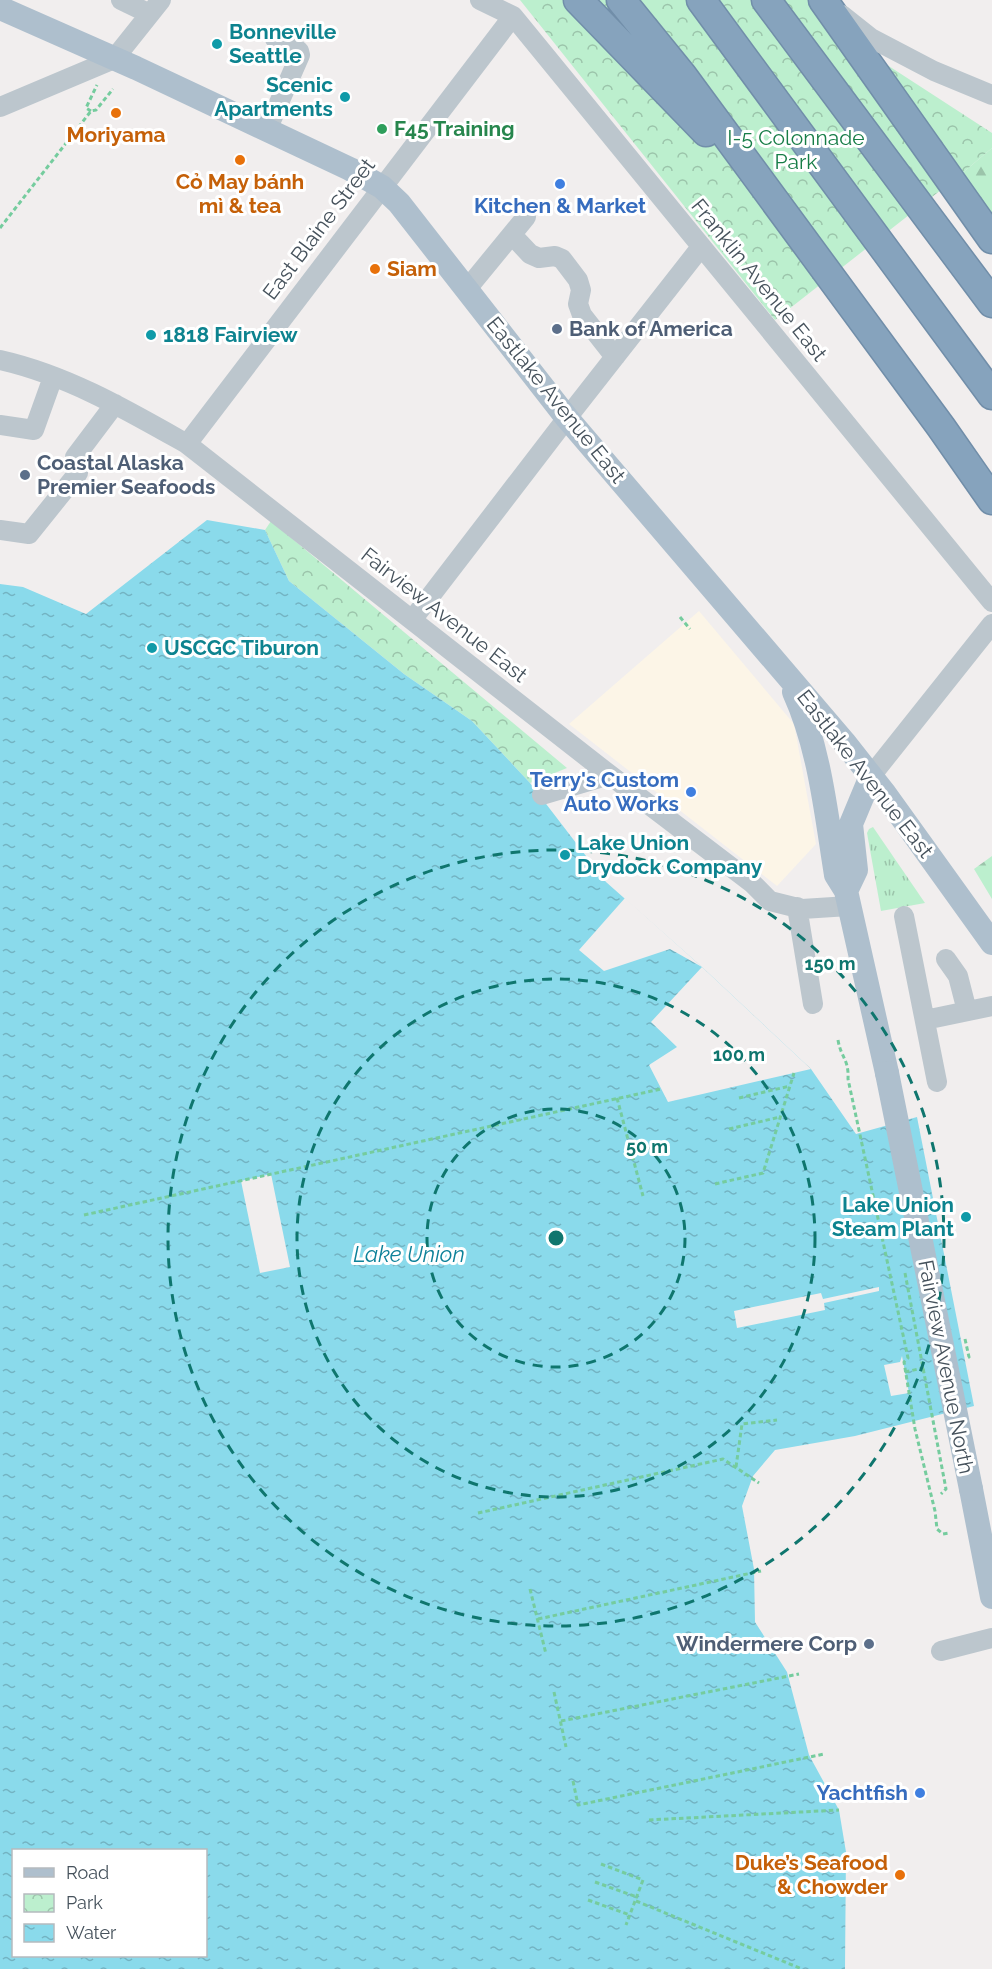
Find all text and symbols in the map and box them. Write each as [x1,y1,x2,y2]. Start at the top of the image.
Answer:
place label: Bonneville Seattle [229,19,337,68]
marker: Bonneville Seattle [210,37,224,51]
place label: Scenic Apartments [214,72,333,121]
marker: Scenic Apartments [338,90,352,104]
marker: Moriyama [109,106,123,120]
place label: F45 Training [394,116,515,141]
place label: Moriyama [66,122,166,147]
marker: F45 Training [375,122,389,136]
park label: I-5 Colonnade Park [727,125,865,174]
marker: Cỏ May bánh mì & tea [233,153,247,167]
street label: East Blaine Street [257,153,380,304]
place label: Cỏ May bánh mì & tea [176,169,304,218]
marker: Kitchen & Market [553,177,567,191]
place label: Kitchen & Market [474,193,646,218]
street label: Franklin Avenue East [686,194,832,366]
place label: Siam [387,256,437,281]
marker: Siam [368,262,382,276]
street label: Eastlake Avenue East [482,312,631,488]
place label: Bank of America [569,316,733,341]
place label: 1818 Fairview [163,322,298,347]
marker: Bank of America [550,322,564,336]
marker: 1818 Fairview [144,328,158,342]
place label: Coastal Alaska Premier Seafoods [37,450,215,499]
marker: Coastal Alaska Premier Seafoods [18,468,32,482]
street label: Fairview Avenue East [356,542,532,687]
place label: USCGC Tiburon [164,635,319,660]
marker: USCGC Tiburon [145,641,159,655]
street label: Eastlake Avenue East [792,685,939,863]
place label: Terry's Custom Auto Works [530,767,679,816]
marker: Terry's Custom Auto Works [684,785,698,799]
place label: Lake Union Drydock Company [577,830,763,879]
marker: Lake Union Drydock Company [558,848,572,862]
text: 150 m [805,953,856,974]
text: 100 m [713,1044,765,1065]
text: 50 m [626,1136,668,1157]
place label: Lake Union Steam Plant [832,1192,954,1241]
marker: Lake Union Steam Plant [959,1210,973,1224]
centre of rings [546,1228,566,1248]
water label: Lake Union [353,1241,465,1267]
street label: Fairview Avenue North [913,1258,980,1476]
place label: Windermere Corp [676,1631,857,1656]
marker: Windermere Corp [862,1637,876,1651]
place label: Yachtfish [816,1780,908,1805]
marker: Yachtfish [913,1786,927,1800]
legend [12,1849,207,1957]
place label: Duke’s Seafood & Chowder [735,1850,888,1899]
text: Road [66,1862,109,1883]
marker: Duke’s Seafood & Chowder [893,1868,907,1882]
text: Park [66,1892,103,1913]
text: Water [66,1922,117,1943]

